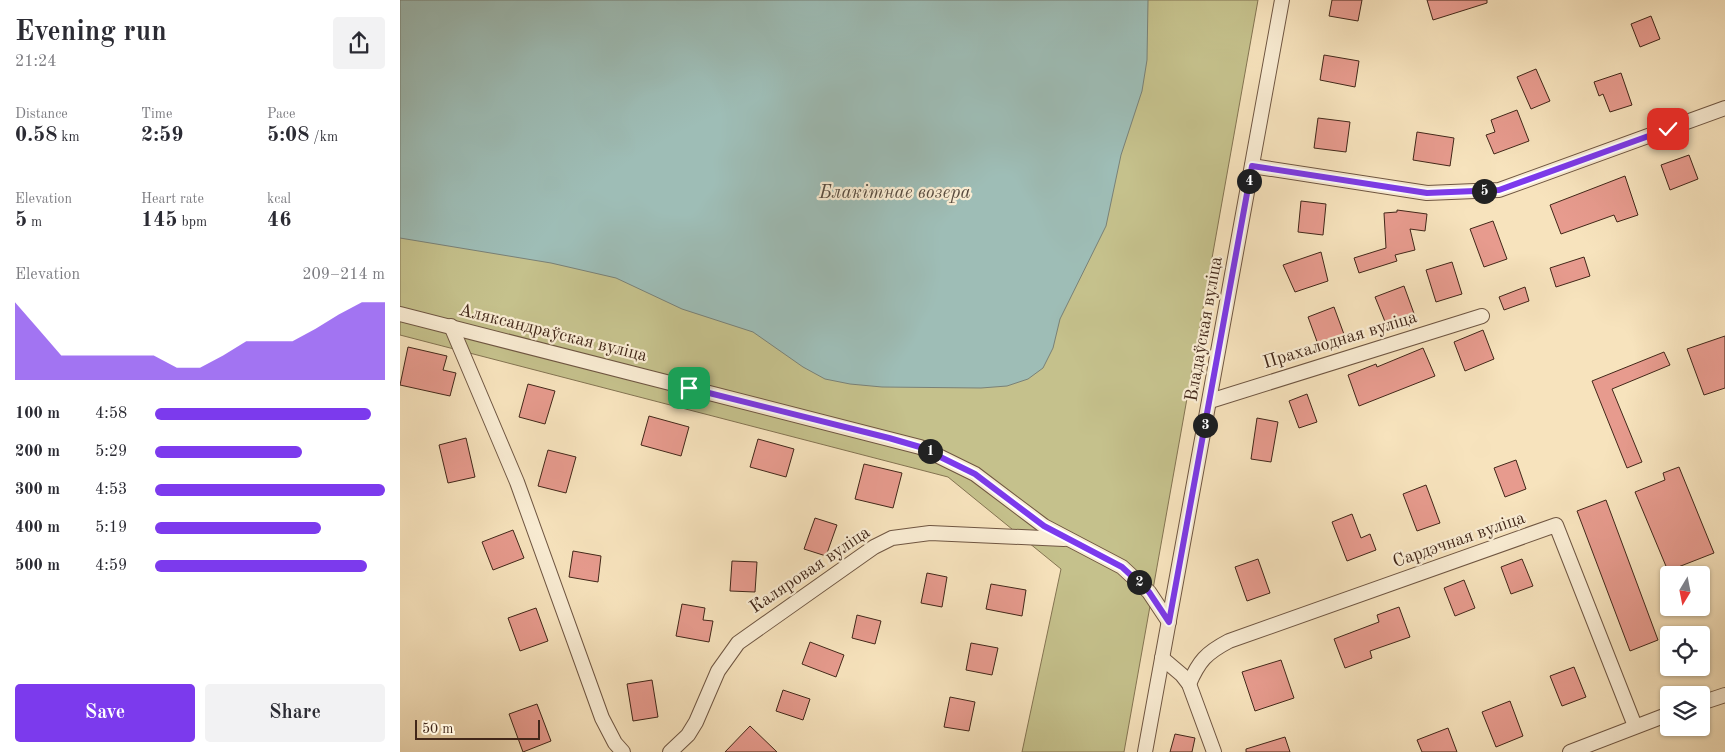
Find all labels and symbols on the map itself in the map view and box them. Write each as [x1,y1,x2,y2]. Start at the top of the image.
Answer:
pin [1647,108,1689,150]
pin: 4 [1236,168,1262,194]
pin: 5 [1472,178,1496,204]
water label: Блакітнае возера [818,184,971,203]
street label: Владаўская вуліца [1182,255,1226,403]
street label: Аляксандраўская вуліца [457,301,649,365]
street label: Прахалодная вуліца [1261,308,1419,372]
pin [668,367,710,409]
pin: 3 [1192,412,1218,438]
pin: 1 [918,438,942,464]
street label: Сардэчная вуліца [1391,509,1528,571]
street label: Каляровая вуліца [747,523,873,617]
north arrow [1660,566,1710,616]
pin: 2 [1126,570,1152,594]
scale bar [415,717,540,740]

